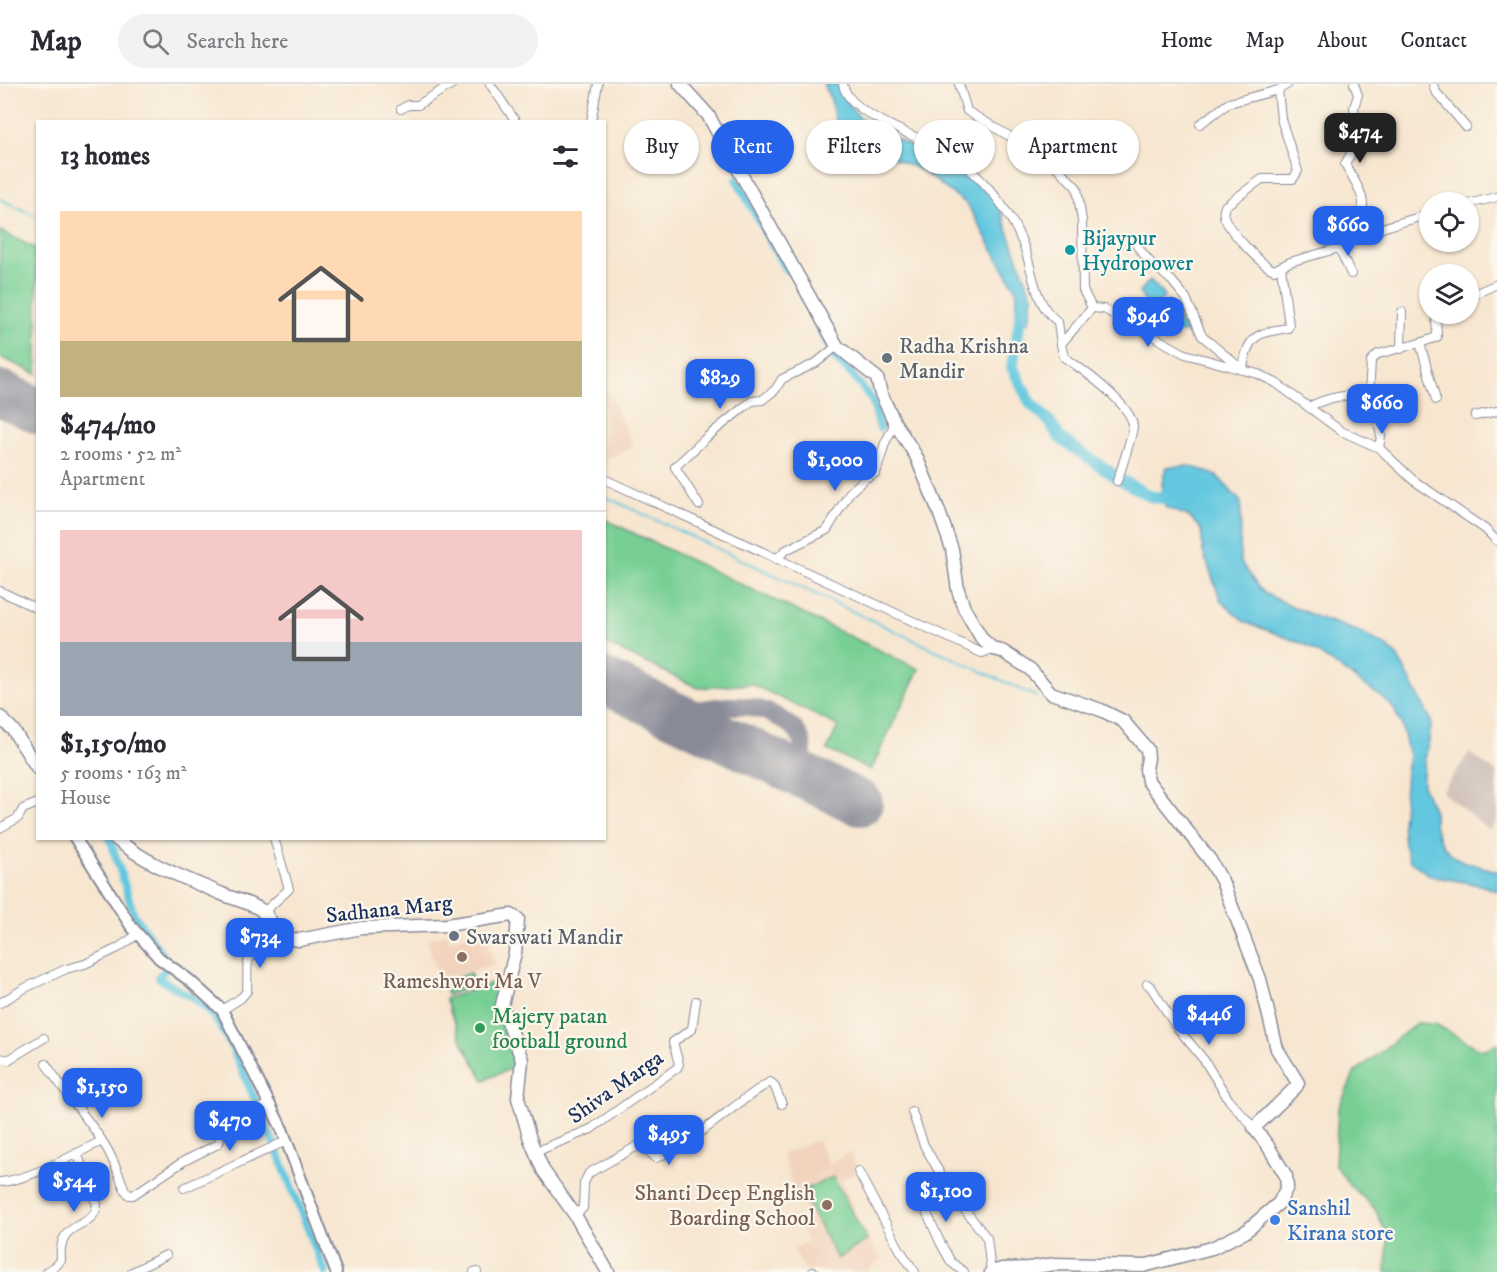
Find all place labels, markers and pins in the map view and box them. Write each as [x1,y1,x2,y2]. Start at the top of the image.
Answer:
pin: $474 [1324,113,1396,164]
pin: $660 [1312,206,1384,257]
place label: Bijaypur Hydropower [1082,225,1194,277]
marker: Bijaypur Hydropower [1063,243,1077,257]
pin: $946 [1112,297,1184,348]
place label: Radha Krishna Mandir [899,333,1029,385]
marker: Radha Krishna Mandir [880,351,894,365]
pin: $829 [684,359,756,410]
pin: $660 [1346,384,1418,435]
pin: $1,000 [786,441,884,492]
pin: $734 [224,918,296,969]
place label: Swarswati Mandir [466,924,624,951]
marker: Swarswati Mandir [447,929,461,943]
marker: Rameshwori Ma V [455,950,469,964]
place label: Rameshwori Ma V [382,968,543,995]
pin: $446 [1173,995,1245,1046]
place label: Majery patan football ground [492,1003,628,1055]
marker: Majery patan football ground [473,1021,487,1035]
pin: $1,150 [53,1068,151,1119]
pin: $470 [194,1101,266,1152]
pin: $495 [633,1115,705,1166]
pin: $544 [38,1162,110,1213]
pin: $1,100 [897,1172,995,1223]
place label: Shanti Deep English Boarding School [634,1180,815,1232]
place label: Sanshil Kirana store [1287,1195,1394,1247]
marker: Shanti Deep English Boarding School [820,1198,834,1212]
marker: Sanshil Kirana store [1268,1213,1282,1227]

